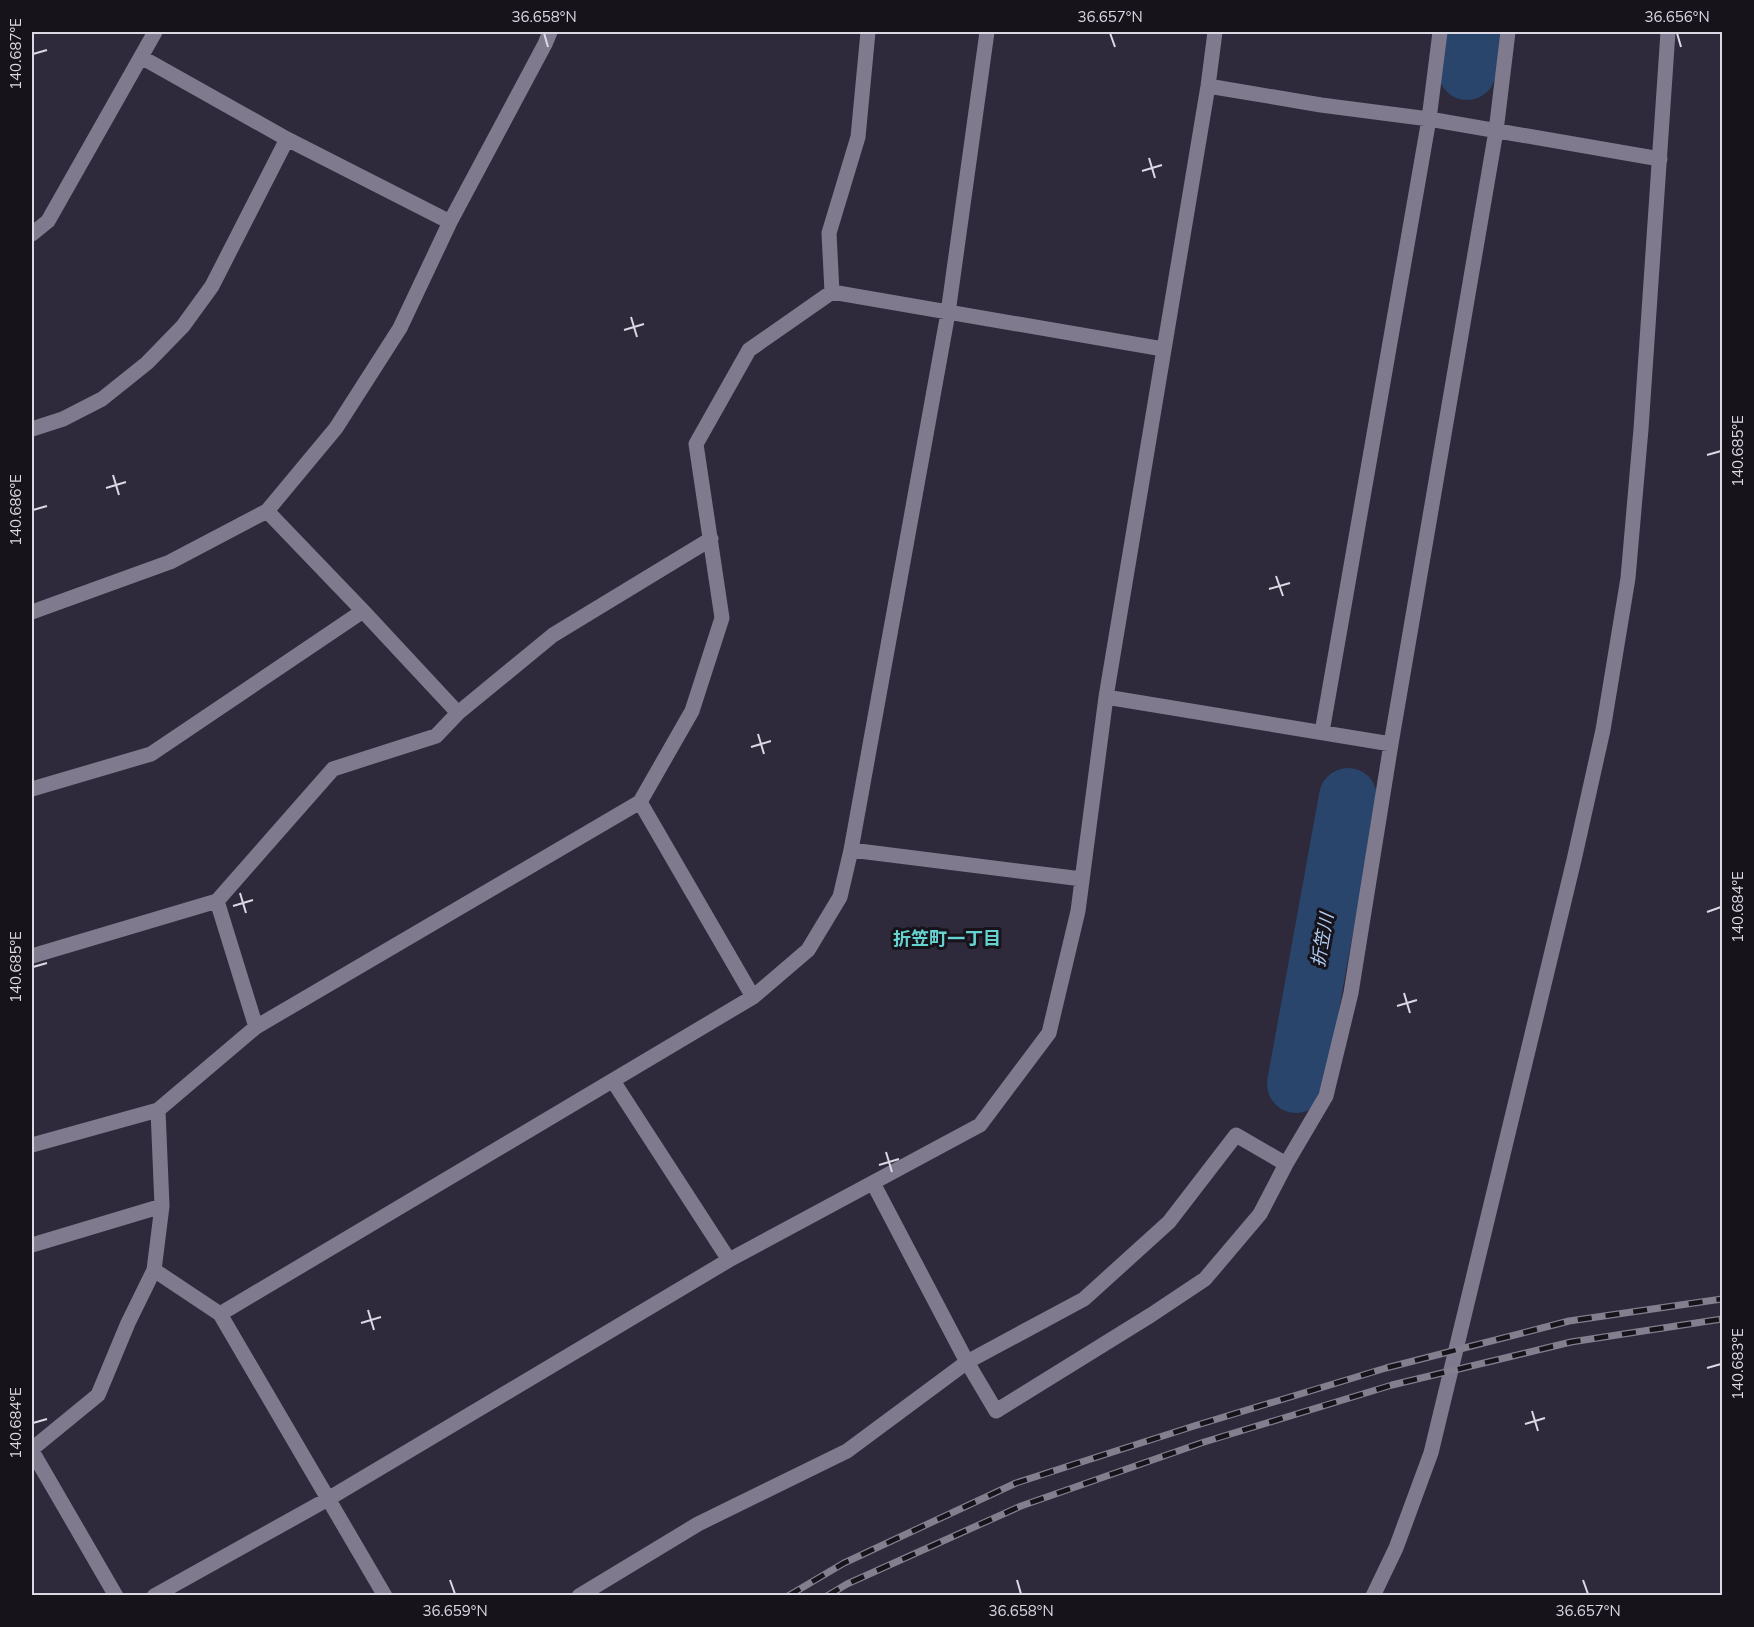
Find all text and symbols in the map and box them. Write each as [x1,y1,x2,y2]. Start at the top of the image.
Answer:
text: 36.658°N [511,7,577,26]
text: 36.657°N [1077,7,1143,26]
text: 36.656°N [1644,7,1710,26]
text: 140.687°E [6,18,25,90]
text: 140.685°E [1728,415,1747,487]
text: 140.686°E [6,474,25,546]
text: 140.684°E [1728,871,1747,943]
water label: 折笠川 [1306,909,1338,969]
district label: 折笠町一丁目 [893,927,1001,950]
text: 140.685°E [6,931,25,1003]
text: 140.683°E [1728,1328,1747,1400]
text: 140.684°E [6,1387,25,1459]
text: 36.659°N [422,1601,488,1620]
text: 36.658°N [988,1601,1054,1620]
text: 36.657°N [1555,1601,1621,1620]

